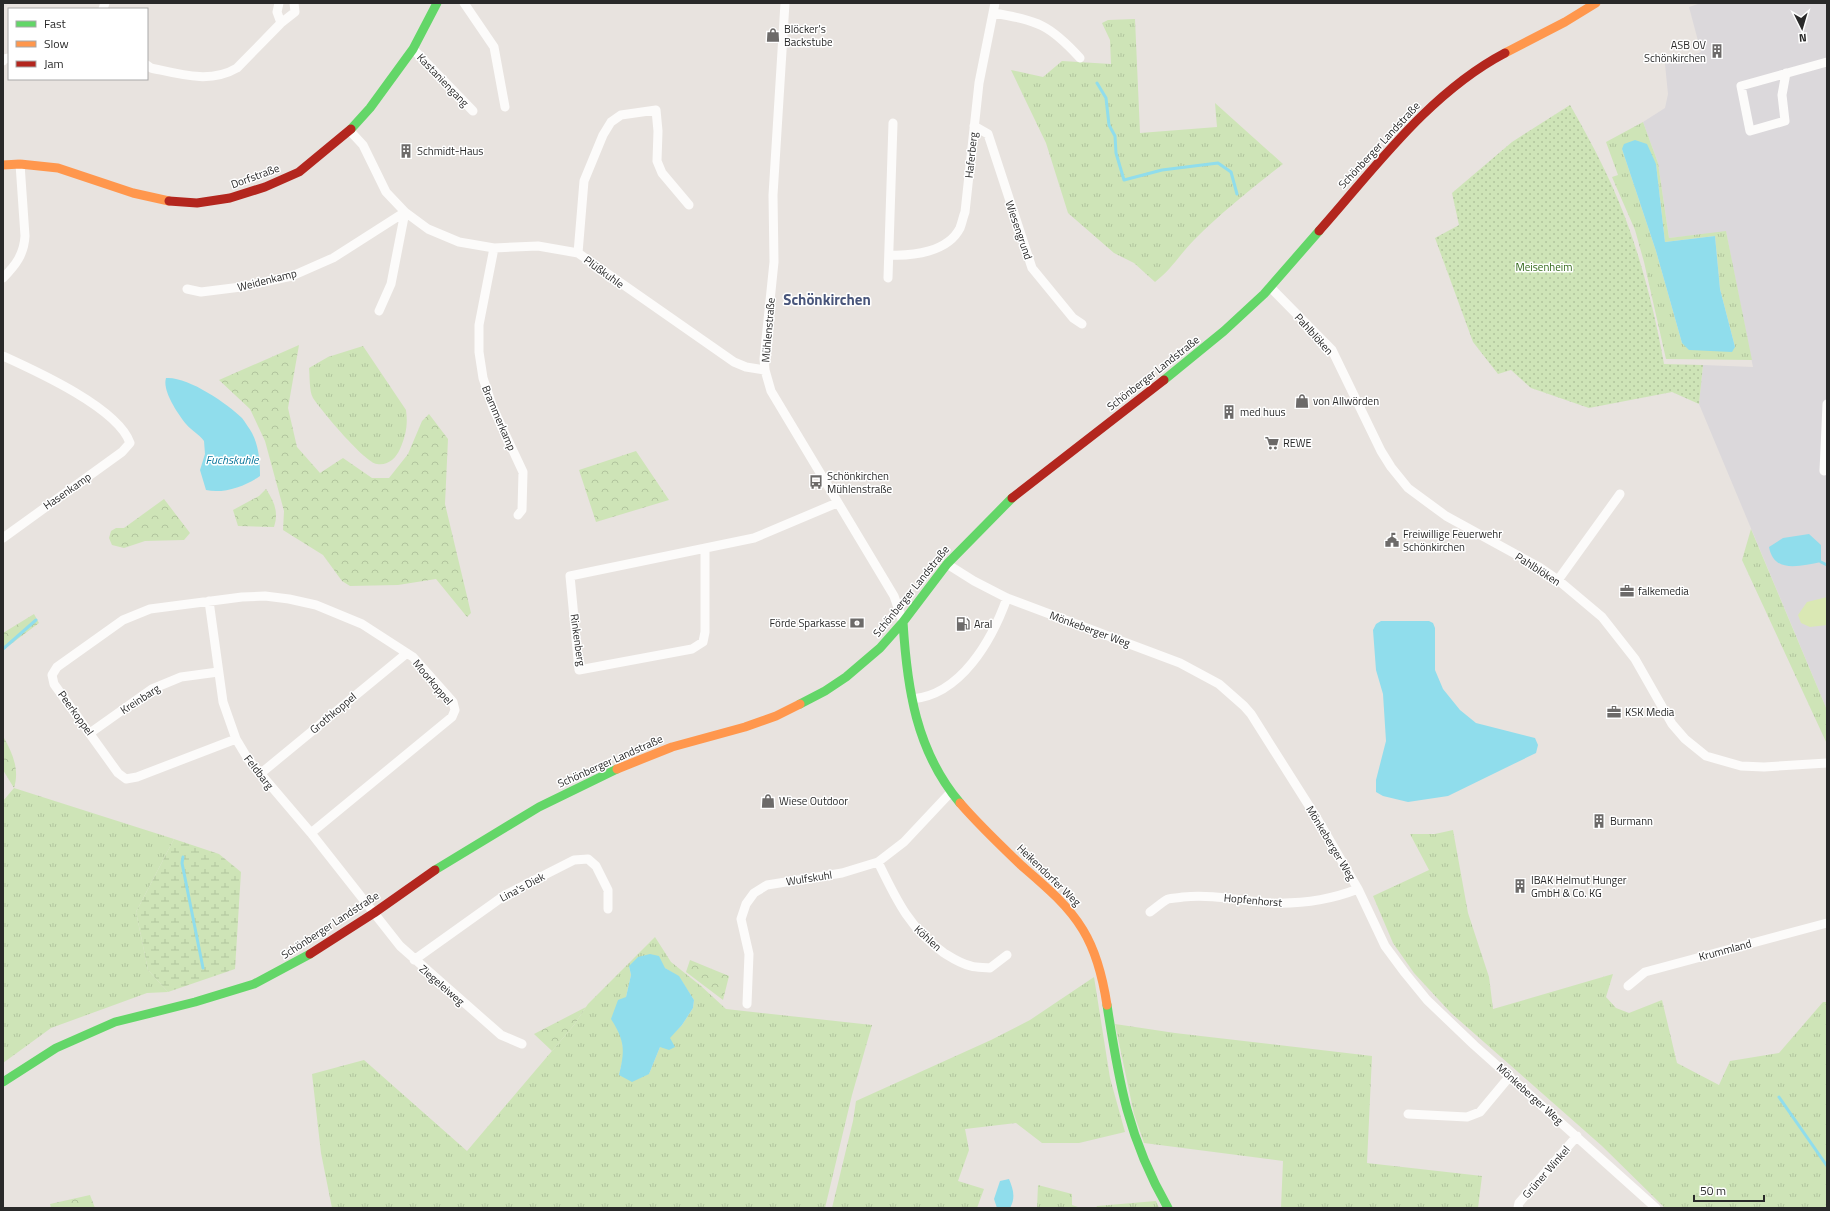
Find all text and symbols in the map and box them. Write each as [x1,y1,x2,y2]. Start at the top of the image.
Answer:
legend [8,8,148,80]
north arrow [1782,8,1822,48]
text: Fast [44,14,67,33]
place label: Blöcker's Backstube [784,21,833,50]
shop icon: Blöcker's Backstube [765,27,781,43]
text: N [1798,30,1807,46]
text: Slow [44,34,69,53]
place label: ASB OV Schönkirchen [1644,37,1707,66]
building icon: ASB OV Schönkirchen [1709,43,1725,59]
street label: Kastaniengang [413,50,473,111]
text: Jam [44,54,64,73]
street label: Schönberger Landstraße [1334,98,1424,192]
street label: Haferberg [961,131,981,179]
building icon: Schmidt-Haus [398,143,414,159]
place label: Schmidt-Haus [417,143,483,159]
street label: Dorfstraße [229,160,282,192]
street label: Wiesengrund [1001,198,1037,262]
street label: Plüßkuhle [581,252,628,292]
park label: Meisenheim [1516,259,1572,275]
street label: Weidenkamp [236,265,298,295]
district label: Schönkirchen [783,288,871,311]
street label: Mühlenstraße [757,296,779,363]
street label: Pahlblöken [1291,310,1337,358]
street label: Schönberger Landstraße [1103,331,1203,414]
street label: Brammerkamp [478,383,520,453]
shop icon: von Allwörden [1294,393,1310,409]
place label: von Allwörden [1313,393,1379,409]
building icon: med huus [1221,404,1237,420]
place label: med huus [1240,404,1286,420]
supermarket icon: REWE [1264,435,1280,451]
place label: REWE [1283,435,1312,451]
water label: Fuchskuhle [205,450,260,469]
street label: Hasenkamp [40,468,94,513]
place label: Schönkirchen Mühlenstraße [827,468,893,497]
bus stop icon: Schönkirchen Mühlenstraße [808,474,824,490]
place label: Freiwillige Feuerwehr Schönkirchen [1403,526,1502,555]
public building icon: Freiwillige Feuerwehr Schönkirchen [1384,532,1400,548]
street label: Schönberger Landstraße [869,542,953,640]
street label: Pahlblöken [1512,548,1564,590]
office icon: falkemedia [1619,583,1635,599]
place label: falkemedia [1638,583,1689,599]
street label: Mönkeberger Weg [1047,607,1133,651]
street label: Rinkenberg [566,613,590,667]
place label: Förde Sparkasse [770,615,846,631]
bank icon: Förde Sparkasse [849,615,865,631]
fuel station icon: Aral [955,616,971,632]
place label: Aral [974,616,992,632]
street label: Moorkoppel [409,656,457,708]
street label: Kreinbarg [117,680,163,718]
street label: Peerkoppel [54,687,98,739]
street label: Grothkoppel [306,689,360,737]
office icon: KSK Media [1606,704,1622,720]
place label: KSK Media [1625,704,1675,720]
street label: Schönberger Landstraße [555,730,666,791]
street label: Feldbarg [240,751,278,793]
shop icon: Wiese Outdoor [760,793,776,809]
place label: Wiese Outdoor [779,793,848,809]
street label: Mönkeberger Weg [1302,803,1360,884]
building icon: Burmann [1591,813,1607,829]
place label: Burmann [1610,813,1653,829]
street label: Heikendorfer Weg [1013,840,1085,910]
street label: Wulfskuhl [785,866,833,890]
street label: Lina's Diek [497,868,548,906]
place label: IBAK Helmut Hunger GmbH & Co. KG [1531,872,1627,901]
building icon: IBAK Helmut Hunger GmbH & Co. KG [1512,878,1528,894]
street label: Schönberger Landstraße [278,887,382,963]
street label: Hopfenhorst [1223,889,1283,911]
street label: Köhlen [911,921,945,955]
street label: Krummland [1697,935,1753,965]
street label: Ziegeleiweg [416,961,468,1009]
street label: Mönkeberger Weg [1493,1060,1567,1129]
street label: Grüner Winkel [1519,1142,1573,1202]
scale bar [1694,1177,1764,1203]
text: 50 m [1700,1181,1726,1200]

